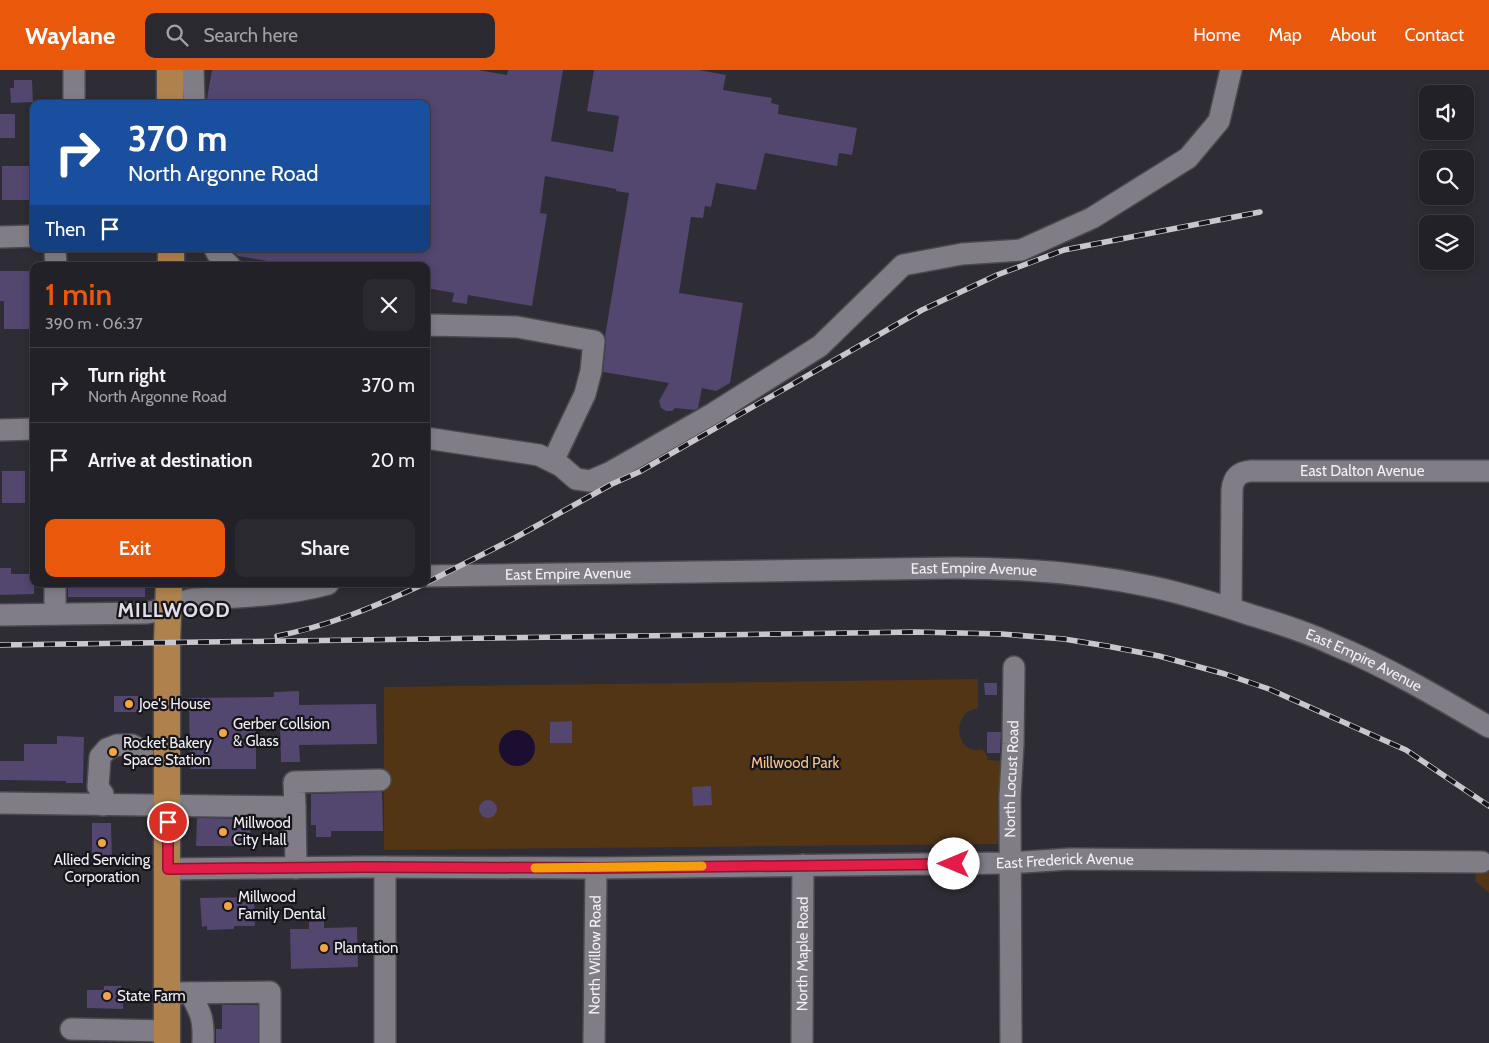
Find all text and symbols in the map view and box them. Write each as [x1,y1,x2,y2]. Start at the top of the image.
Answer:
search box [145,13,495,58]
text: Waylane [25,21,115,50]
icon: search [163,21,191,49]
text: Search here [203,24,298,47]
text: Home [1193,24,1241,46]
text: Map [1269,24,1302,46]
text: About [1330,24,1376,46]
text: Contact [1404,24,1464,46]
map controls [1419,85,1474,270]
button: sound [1419,85,1474,140]
text: 370 m [128,117,227,160]
icon: right [45,120,110,185]
button: search [1419,150,1474,205]
text: North Argonne Road [128,160,318,187]
icon: arrive [96,215,124,243]
button: layers [1419,215,1474,270]
text: Then [45,218,86,241]
text: 1 min [45,276,112,313]
button: close [363,279,415,331]
text: 390 m · 06:37 [45,314,143,333]
text: Turn right [88,364,166,387]
icon: right [45,371,73,399]
text: 370 m [361,374,415,397]
text: North Argonne Road [88,387,227,406]
icon: arrive [45,446,73,474]
text: Arrive at destination [88,449,252,472]
text: 20 m [371,449,415,472]
street label: East Dalton Avenue [1300,462,1425,480]
button: Exit [45,519,225,577]
button: Share [235,519,415,577]
street label: East Empire Avenue [911,559,1038,580]
street label: East Empire Avenue [505,564,632,584]
district label: MILLWOOD [117,598,231,622]
street label: East Empire Avenue [1303,625,1425,696]
place label: Joe's House [138,695,211,713]
marker: Joe's House [123,698,135,710]
place label: Gerber Collsion & Glass [233,715,330,750]
street label: North Locust Road [1001,720,1022,838]
marker: Gerber Collsion & Glass [217,727,229,739]
place label: Rocket Bakery Space Station [123,734,212,769]
marker: Rocket Bakery Space Station [107,746,119,758]
park label: Millwood Park [751,754,839,772]
pin [147,801,189,843]
icon: arrive [154,808,182,836]
place label: Millwood City Hall [233,814,291,849]
marker: Millwood City Hall [217,826,229,838]
marker: Allied Servicing Corporation [96,837,108,849]
position arrow [927,837,979,889]
street label: East Frederick Avenue [996,850,1134,872]
place label: Allied Servicing Corporation [54,851,151,886]
place label: Millwood Family Dental [238,888,326,923]
street label: North Willow Road [585,895,605,1015]
street label: North Maple Road [793,897,812,1011]
marker: Millwood Family Dental [222,900,234,912]
place label: Plantation [334,939,399,957]
marker: Plantation [318,942,330,954]
place label: State Farm [117,987,186,1005]
marker: State Farm [101,990,113,1002]

